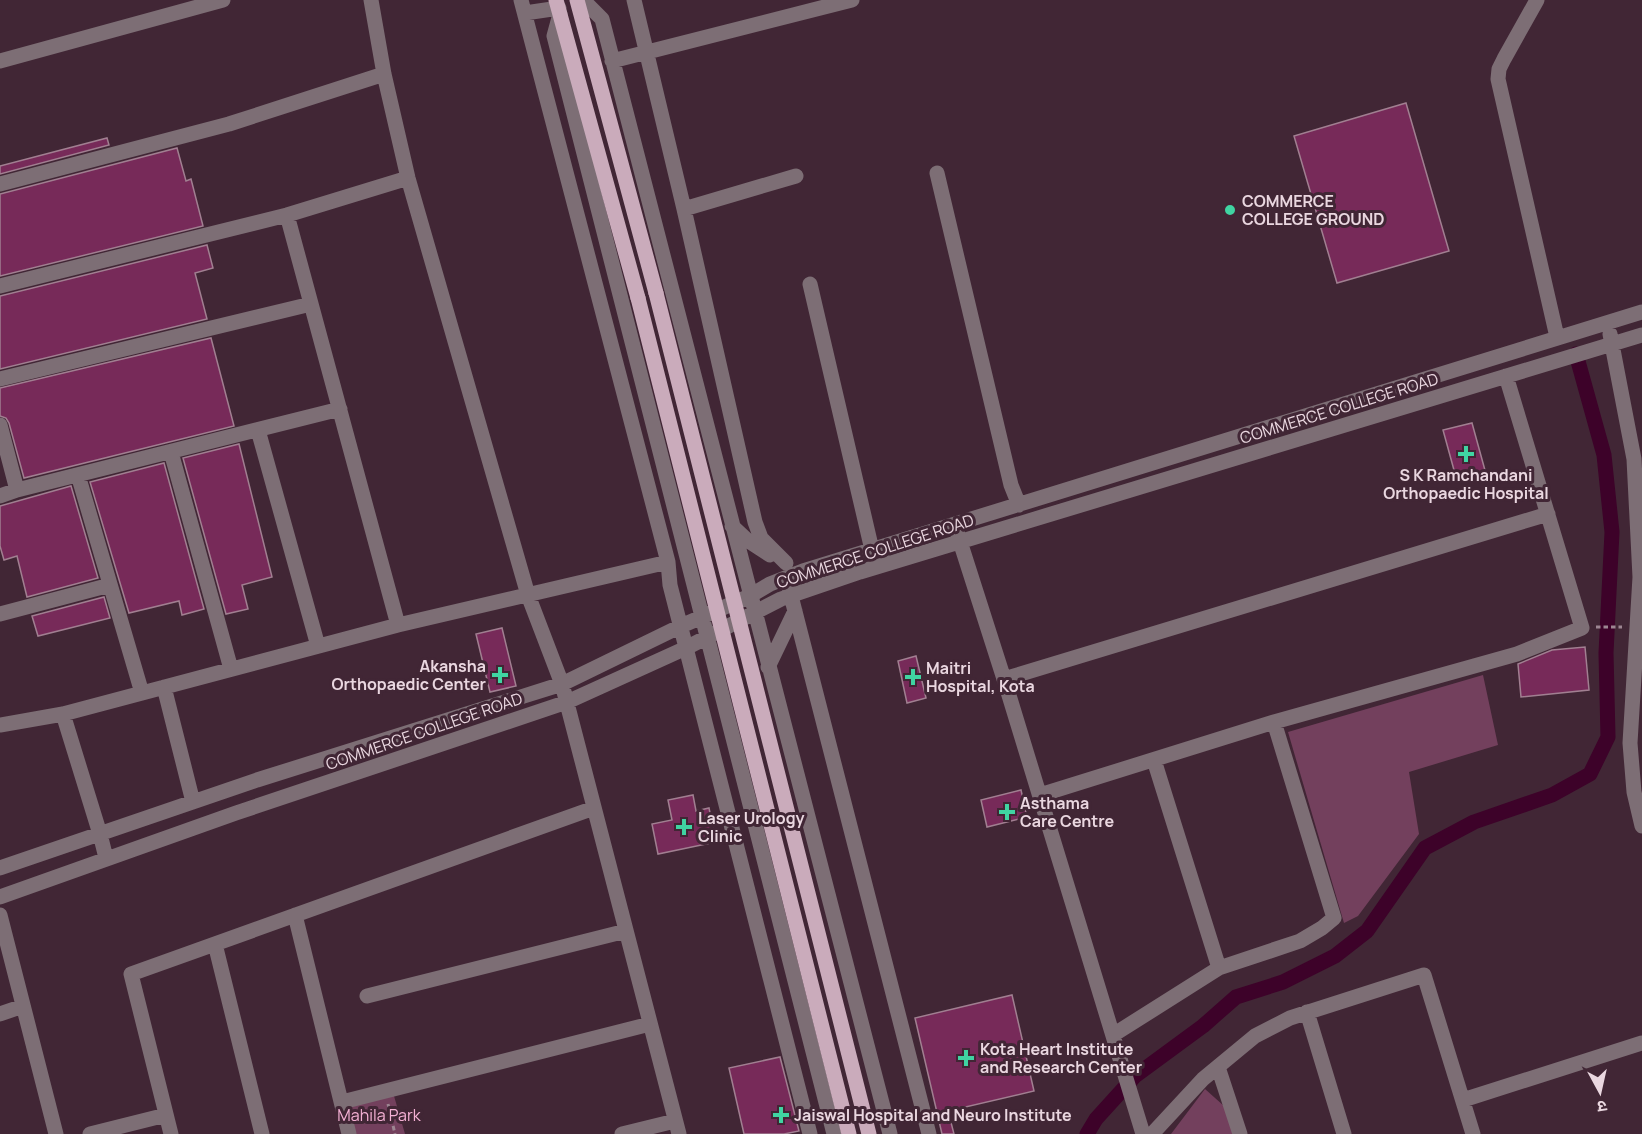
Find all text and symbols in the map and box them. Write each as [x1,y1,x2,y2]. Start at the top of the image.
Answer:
place label: COMMERCE COLLEGE GROUND [1242,190,1385,230]
marker: COMMERCE COLLEGE GROUND [1223,203,1237,217]
street label: COMMERCE COLLEGE ROAD [1237,367,1441,449]
marker: S K Ramchandani Orthopaedic Hospital [1457,445,1475,463]
place label: S K Ramchandani Orthopaedic Hospital [1383,464,1549,504]
street label: COMMERCE COLLEGE ROAD [773,509,977,593]
place label: Akansha Orthopaedic Center [332,655,486,695]
place label: Maitri Hospital, Kota [926,657,1035,697]
marker: Akansha Orthopaedic Center [491,666,509,684]
marker: Maitri Hospital, Kota [904,668,922,686]
street label: COMMERCE COLLEGE ROAD [323,687,525,775]
place label: Asthama Care Centre [1020,792,1114,832]
marker: Asthama Care Centre [998,803,1016,821]
place label: Laser Urology Clinic [698,807,804,847]
marker: Laser Urology Clinic [675,818,693,836]
place label: Kota Heart Institute and Research Center [980,1038,1142,1078]
marker: Kota Heart Institute and Research Center [957,1049,975,1067]
north arrow [1570,1062,1630,1122]
text: उ [1595,1095,1608,1118]
park label: Mahila Park [337,1104,422,1126]
place label: Jaiswal Hospital and Neuro Institute [794,1104,1072,1126]
marker: Jaiswal Hospital and Neuro Institute [772,1106,790,1124]

